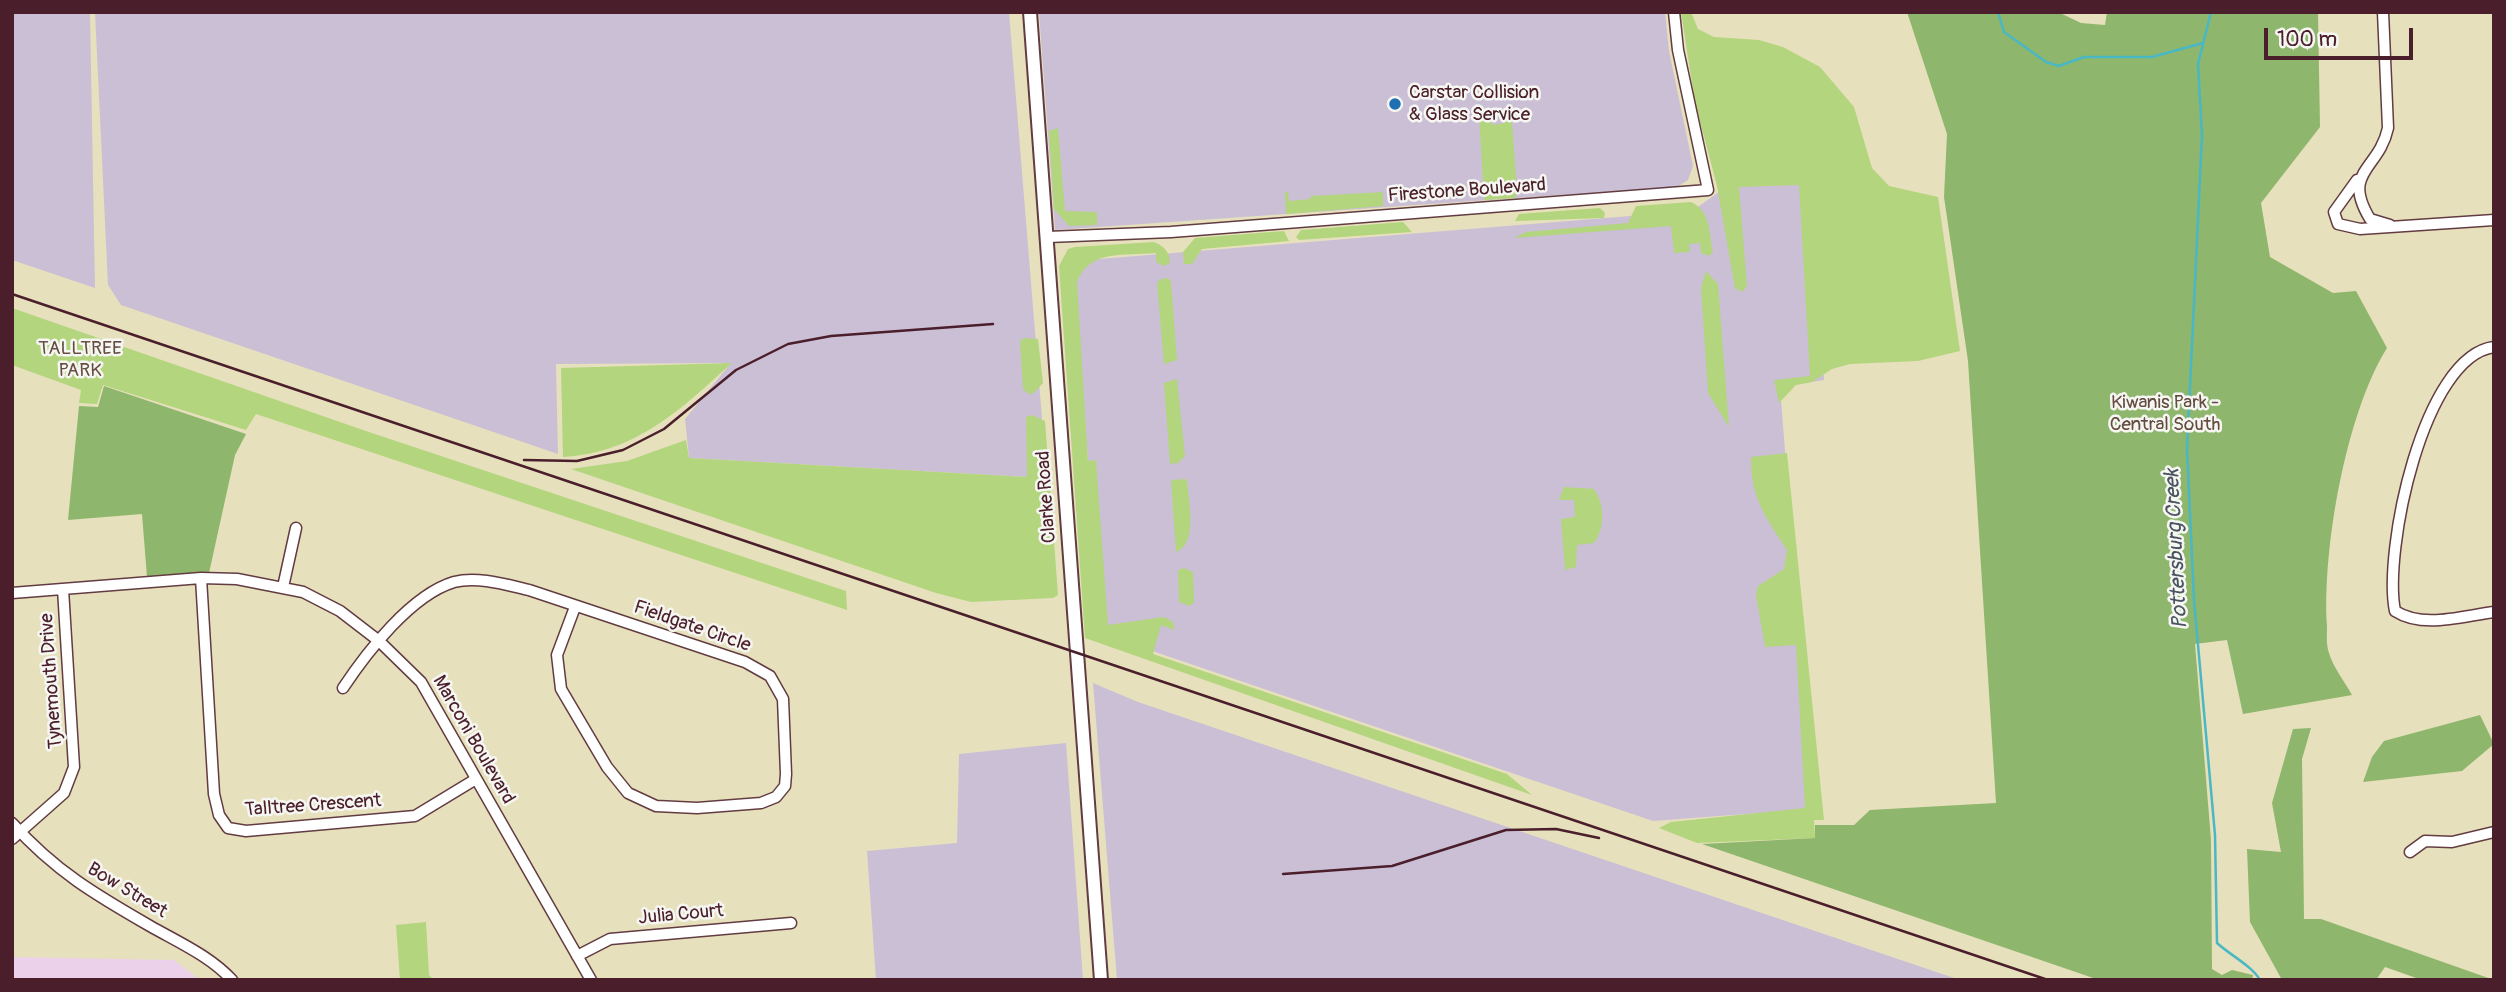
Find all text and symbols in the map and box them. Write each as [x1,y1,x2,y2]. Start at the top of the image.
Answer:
scale bar [2268,14,2417,58]
text: 100 m [2277,26,2337,53]
place label: Carstar Collision & Glass Service [1409,82,1539,126]
marker: Carstar Collision & Glass Service [1387,96,1403,112]
street label: Firestone Boulevard [1387,174,1547,208]
park label: TALLTREE PARK [38,338,122,382]
park label: Kiwanis Park - Central South [2110,392,2220,436]
street label: Clarke Road [1032,450,1062,544]
water label: Pottersburg Creek [2160,468,2194,630]
street label: Fieldgate Circle [630,596,754,658]
street label: Tynemouth Drive [36,612,68,750]
street label: Marconi Boulevard [427,672,519,808]
street label: Talltree Crescent [244,790,382,822]
street label: Bow Street [83,858,171,924]
street label: Julia Court [637,900,725,930]

